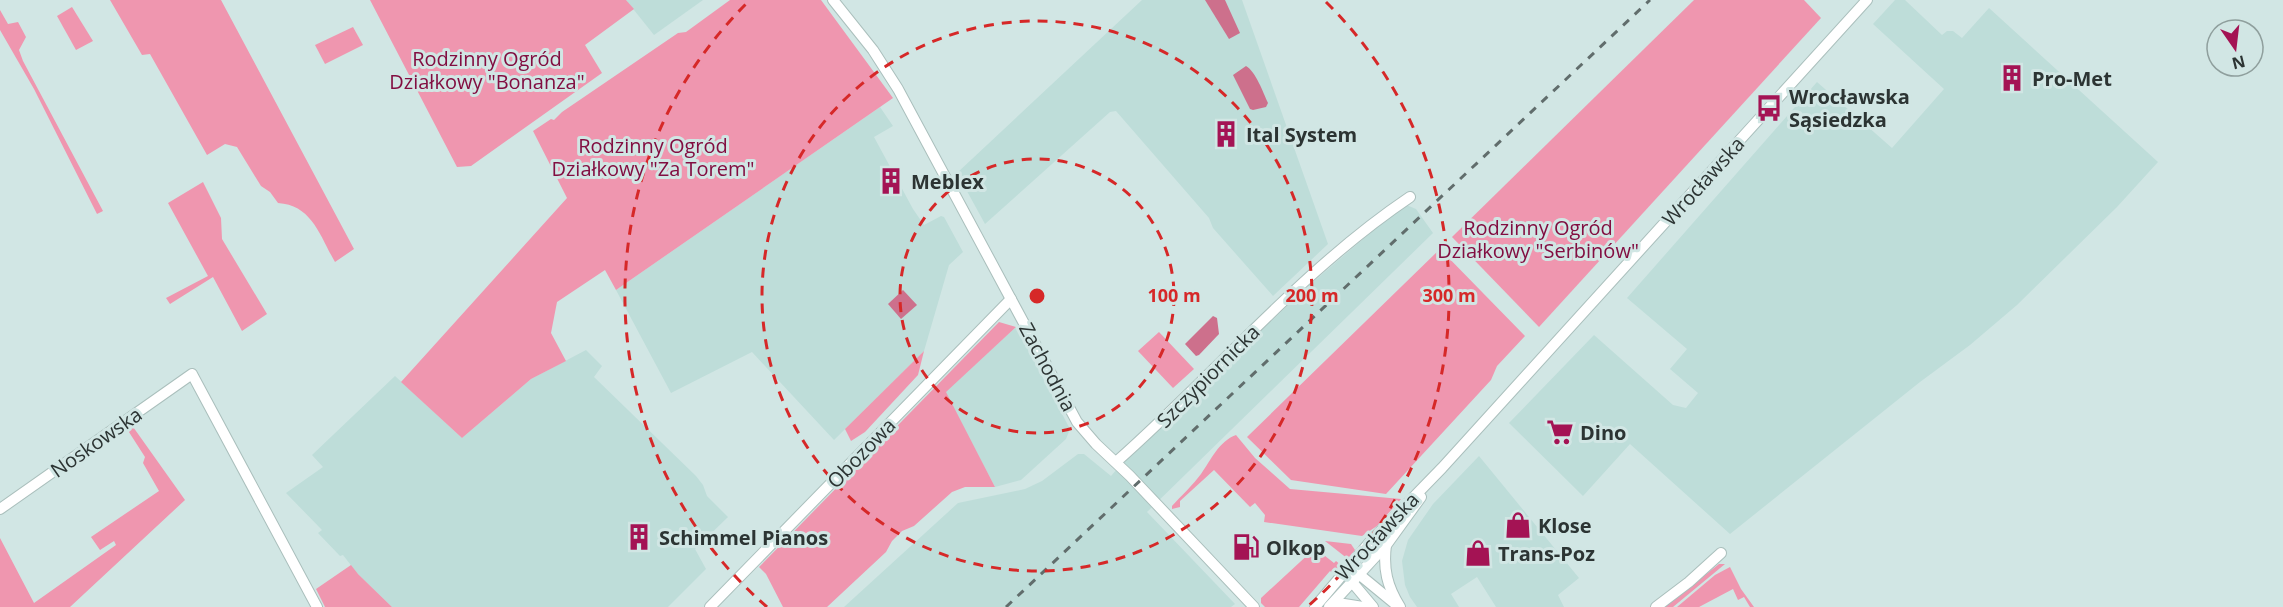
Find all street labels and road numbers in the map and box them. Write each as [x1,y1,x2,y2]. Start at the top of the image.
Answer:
street label: Wrocławska [1656,131,1750,231]
street label: Zachodnia [1013,318,1083,416]
street label: Szczypiornicka [1151,319,1265,433]
street label: Noskowska [45,401,147,483]
street label: Obozowa [821,412,901,494]
street label: Wrocławska [1329,486,1425,586]

